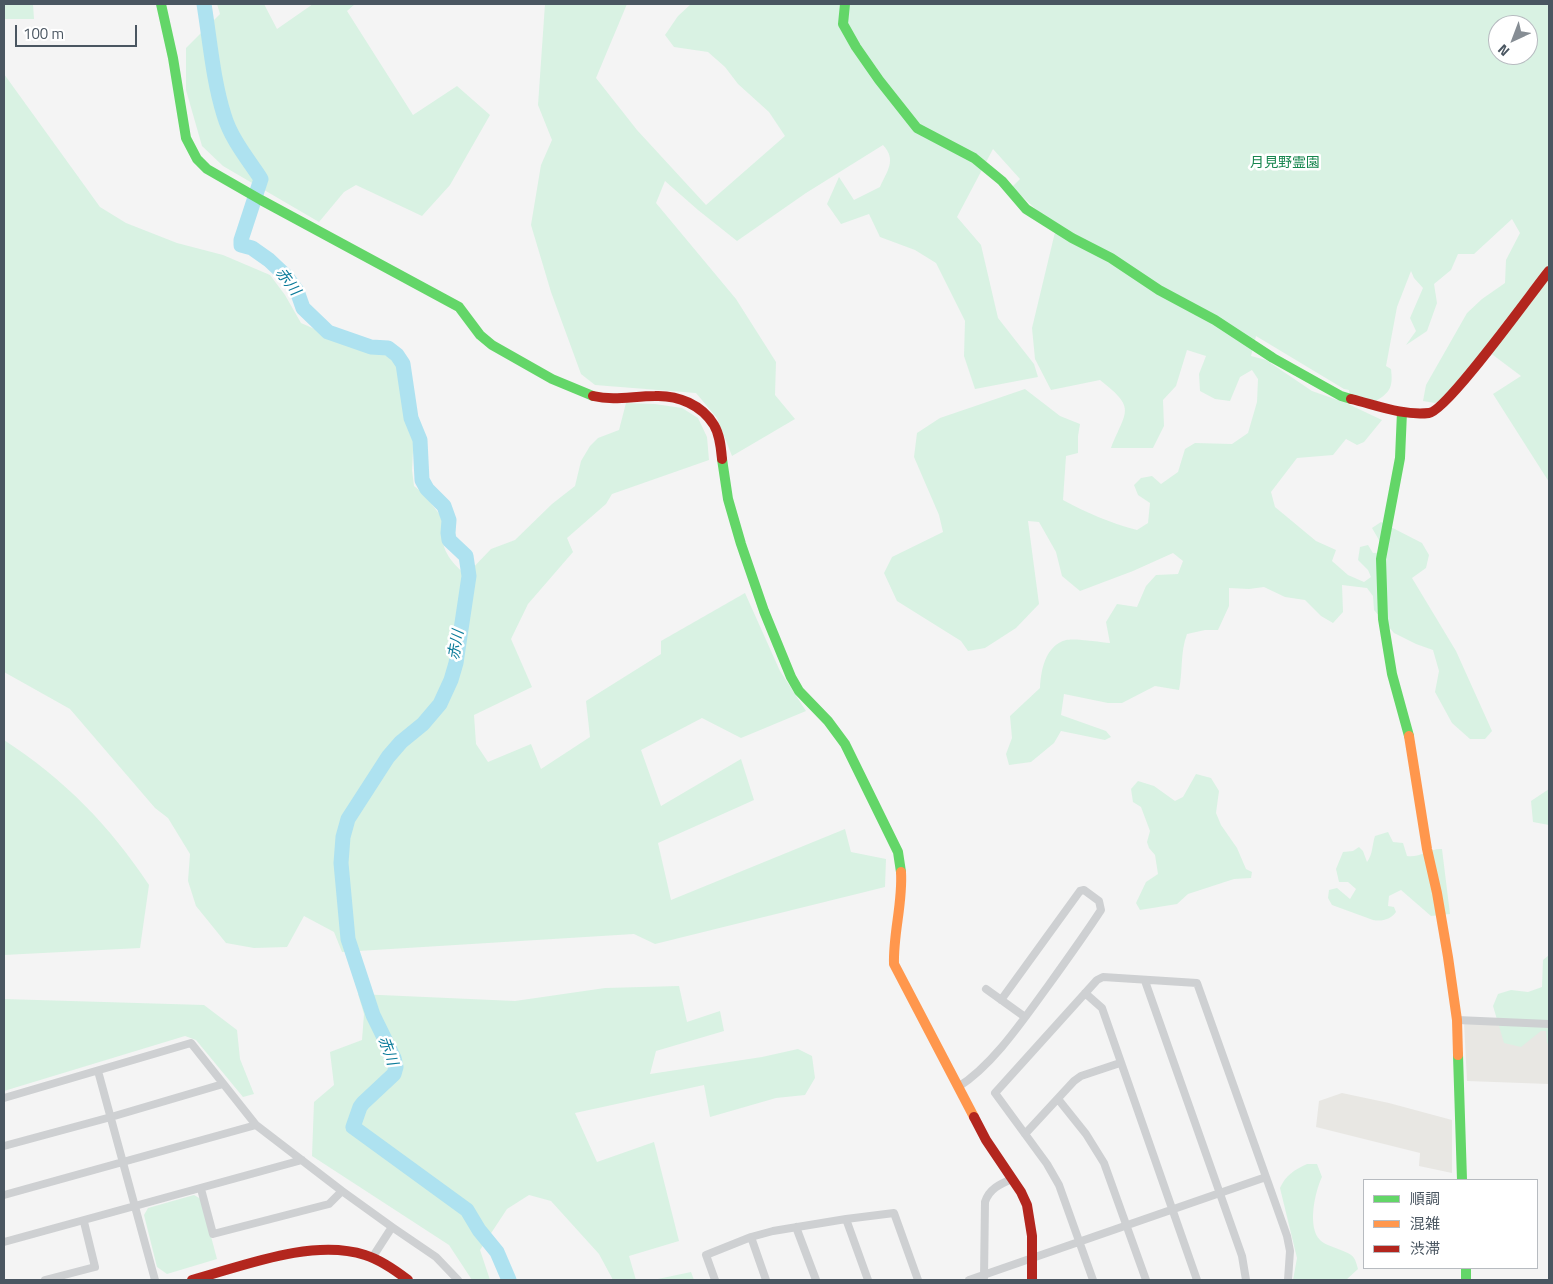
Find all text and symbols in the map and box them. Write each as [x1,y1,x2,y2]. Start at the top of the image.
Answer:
scale bar [18,15,140,47]
north arrow [1488,15,1538,65]
text: 100 m [23,22,64,45]
text: N [1492,40,1514,62]
park label: 月見野霊園 [1250,156,1320,172]
water label: 赤川 [271,265,303,299]
water label: 赤川 [446,629,468,661]
water label: 赤川 [373,1034,401,1068]
legend [1363,1179,1538,1269]
text: 順調 [1410,1187,1440,1210]
text: 混雑 [1410,1212,1440,1235]
text: 渋滞 [1410,1237,1440,1260]

